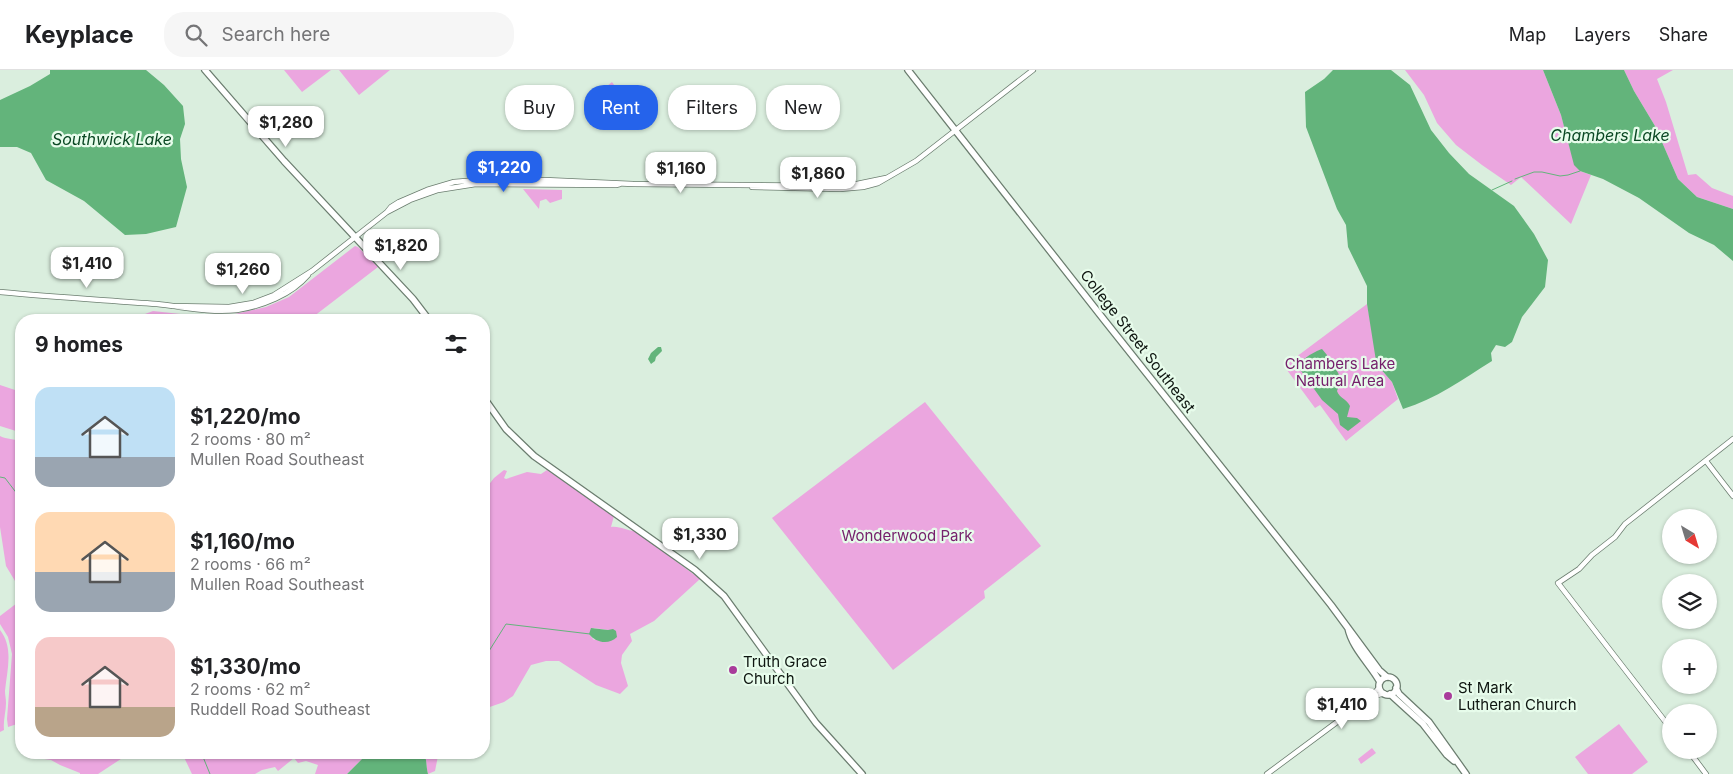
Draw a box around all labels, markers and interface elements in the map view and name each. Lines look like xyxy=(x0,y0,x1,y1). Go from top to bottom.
search box xyxy=(164,12,514,57)
text: Keyplace xyxy=(25,20,134,49)
icon: search xyxy=(182,21,210,49)
text: Search here xyxy=(222,23,330,46)
text: Map xyxy=(1509,24,1546,45)
text: Layers xyxy=(1574,24,1631,45)
text: Share xyxy=(1659,24,1708,45)
chip: Buy xyxy=(505,85,574,130)
chip: Rent xyxy=(584,85,658,130)
chip: Filters xyxy=(668,85,756,130)
chip: New xyxy=(766,85,840,130)
pin: $1,280 xyxy=(245,106,327,148)
text: $1,280 xyxy=(259,112,313,132)
water label: Chambers Lake xyxy=(1550,125,1670,145)
water label: Southwick Lake xyxy=(52,129,172,149)
pin: $1,220 xyxy=(463,150,545,193)
pin: $1,160 xyxy=(640,152,722,194)
pin: $1,860 xyxy=(777,156,859,199)
text: $1,220 xyxy=(477,157,531,177)
text: $1,160 xyxy=(656,158,706,178)
text: $1,860 xyxy=(791,163,845,183)
pin: $1,820 xyxy=(360,228,442,271)
text: $1,820 xyxy=(374,235,428,255)
pin: $1,410 xyxy=(46,246,128,289)
pin: $1,260 xyxy=(202,252,284,295)
text: $1,410 xyxy=(62,253,112,273)
text: $1,260 xyxy=(216,259,270,279)
street label: College Street Southeast xyxy=(1076,266,1200,416)
icon: filters xyxy=(442,330,470,358)
text: 9 homes xyxy=(35,332,123,357)
park label: Chambers Lake Natural Area xyxy=(1285,354,1395,390)
text: $1,220/mo xyxy=(190,404,301,429)
icon: home xyxy=(75,407,135,467)
text: 2 rooms · 80 m² xyxy=(190,429,311,449)
text: Mullen Road Southeast xyxy=(190,449,364,469)
north arrow xyxy=(1662,509,1718,564)
map controls xyxy=(1662,509,1717,759)
pin: $1,330 xyxy=(659,518,741,560)
text: $1,330 xyxy=(673,524,727,544)
park label: Wonderwood Park xyxy=(841,526,973,545)
text: $1,160/mo xyxy=(190,529,295,554)
icon: home xyxy=(75,532,135,592)
text: 2 rooms · 66 m² xyxy=(190,554,311,574)
text: Mullen Road Southeast xyxy=(190,574,364,594)
button: layers xyxy=(1662,574,1717,629)
button: + xyxy=(1662,639,1717,694)
place label: Truth Grace Church xyxy=(743,652,827,688)
text: $1,330/mo xyxy=(190,654,301,679)
icon: home xyxy=(75,657,135,717)
marker: Truth Grace Church xyxy=(727,664,739,676)
place label: St Mark Lutheran Church xyxy=(1458,678,1577,714)
text: 2 rooms · 62 m² xyxy=(190,679,311,699)
pin: $1,410 xyxy=(1301,688,1383,730)
marker: St Mark Lutheran Church xyxy=(1442,690,1454,702)
text: $1,410 xyxy=(1317,694,1367,714)
text: Ruddell Road Southeast xyxy=(190,699,370,719)
button: − xyxy=(1662,704,1717,759)

